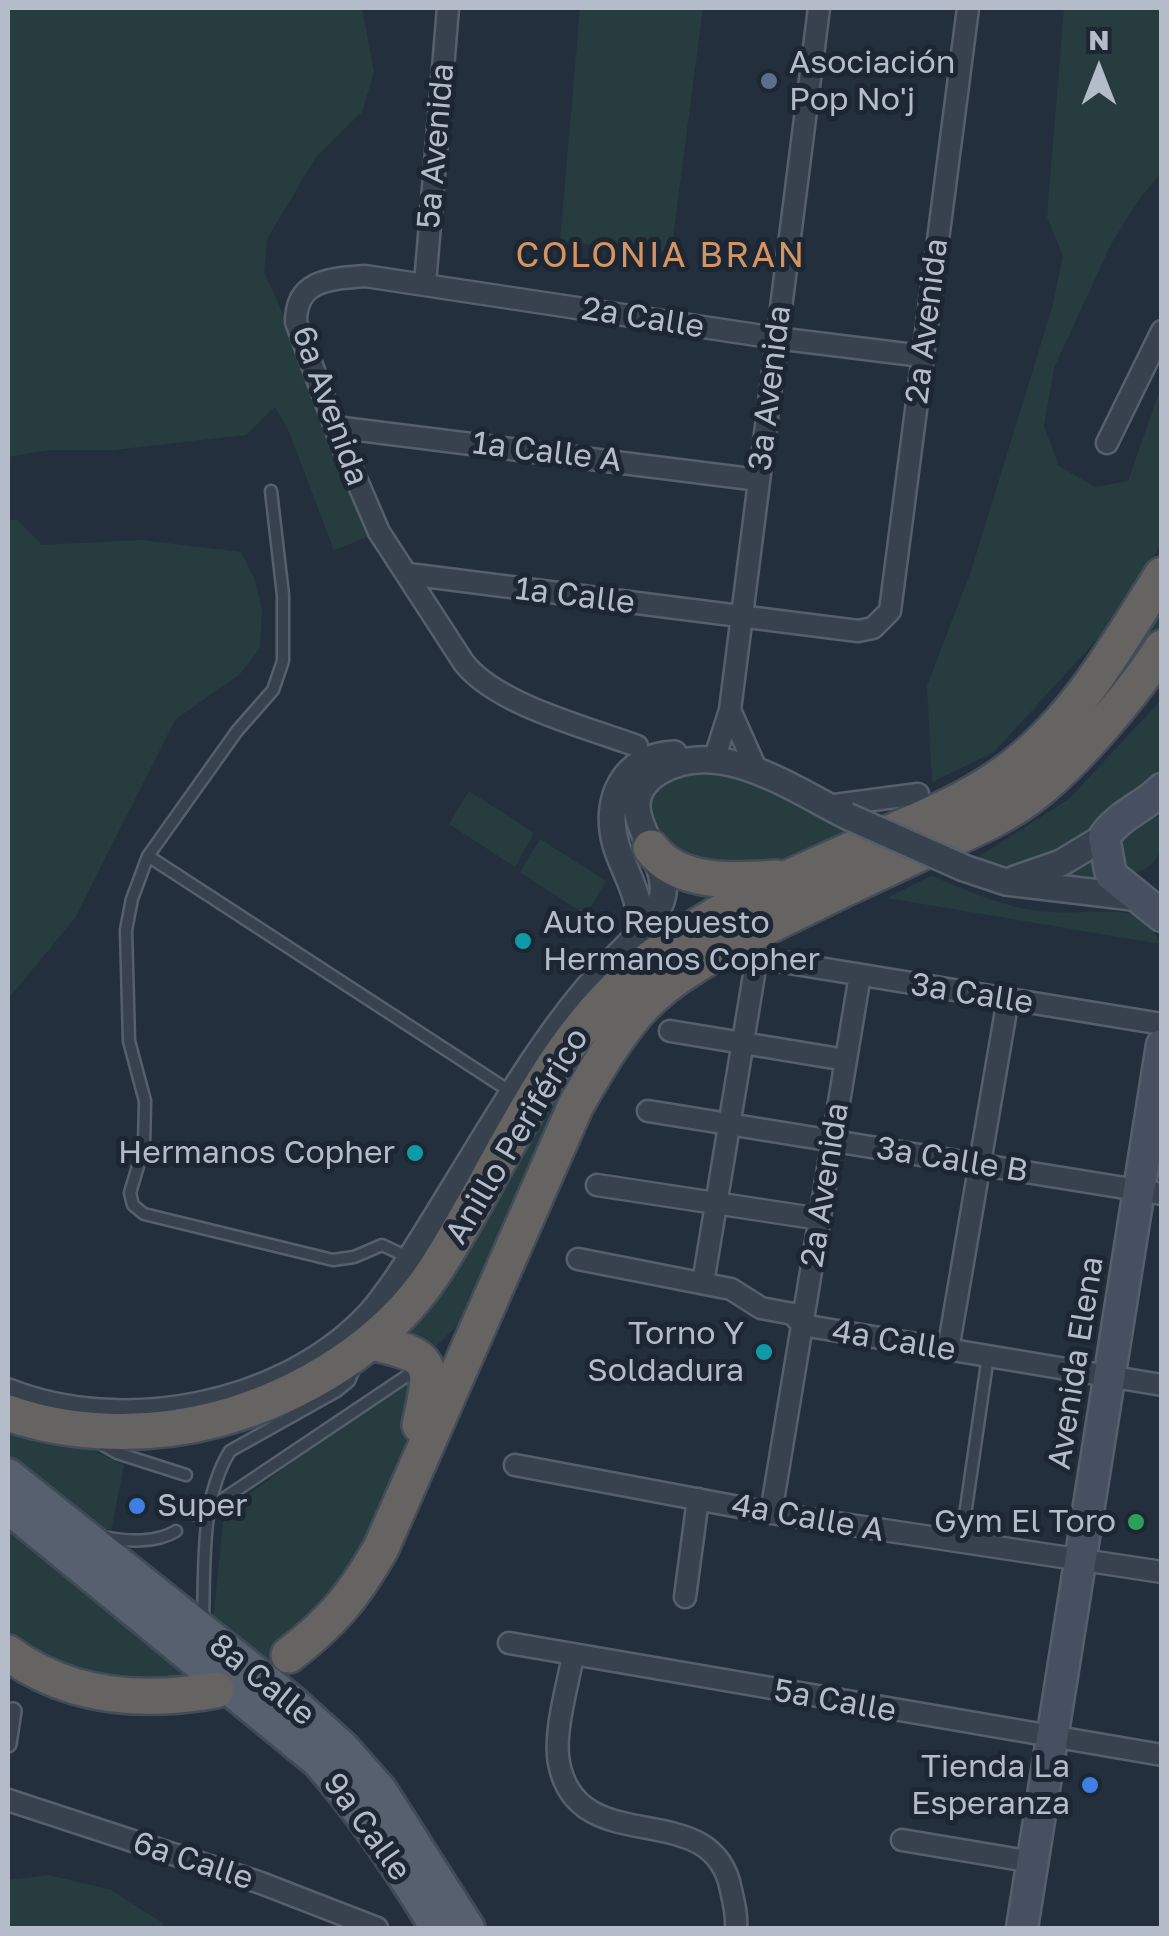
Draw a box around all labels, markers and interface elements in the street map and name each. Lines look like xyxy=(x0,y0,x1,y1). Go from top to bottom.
north arrow xyxy=(1049,20,1149,120)
text: N xyxy=(1088,23,1110,56)
place label: Asociación Pop No'j xyxy=(789,44,955,119)
street label: 5a Avenida xyxy=(410,62,462,230)
marker: Asociación Pop No'j xyxy=(758,70,780,92)
district label: COLONIA BRAN xyxy=(515,235,807,277)
street label: 2a Avenida xyxy=(898,236,956,406)
street label: 2a Calle xyxy=(579,289,707,347)
street label: 3a Avenida xyxy=(741,303,799,473)
street label: 6a Avenida xyxy=(283,321,377,491)
street label: 1a Calle A xyxy=(470,424,624,480)
street label: 1a Calle xyxy=(513,570,637,622)
place label: Auto Repuesto Hermanos Copher xyxy=(543,904,820,979)
marker: Auto Repuesto Hermanos Copher xyxy=(512,930,534,952)
street label: 3a Calle xyxy=(908,965,1036,1023)
street label: Anillo Periférico xyxy=(437,1021,597,1251)
street label: 2a Avenida xyxy=(793,1100,857,1270)
street label: 3a Calle B xyxy=(874,1129,1030,1191)
place label: Hermanos Copher xyxy=(118,1134,395,1172)
marker: Hermanos Copher xyxy=(404,1142,426,1164)
street label: Avenida Elena xyxy=(1040,1254,1112,1472)
street label: 4a Calle xyxy=(830,1312,958,1370)
place label: Torno Y Soldadura xyxy=(587,1315,744,1390)
marker: Torno Y Soldadura xyxy=(753,1341,775,1363)
street label: 4a Calle A xyxy=(729,1486,887,1550)
place label: Super xyxy=(157,1487,248,1525)
marker: Super xyxy=(126,1495,148,1517)
place label: Gym El Toro xyxy=(934,1503,1116,1541)
marker: Gym El Toro xyxy=(1125,1511,1147,1533)
street label: 8a Calle xyxy=(202,1626,322,1734)
street label: 5a Calle xyxy=(771,1671,899,1731)
place label: Tienda La Esperanza xyxy=(911,1748,1070,1823)
street label: 9a Calle xyxy=(315,1766,419,1888)
marker: Tienda La Esperanza xyxy=(1079,1774,1101,1796)
street label: 6a Calle xyxy=(128,1824,258,1898)

